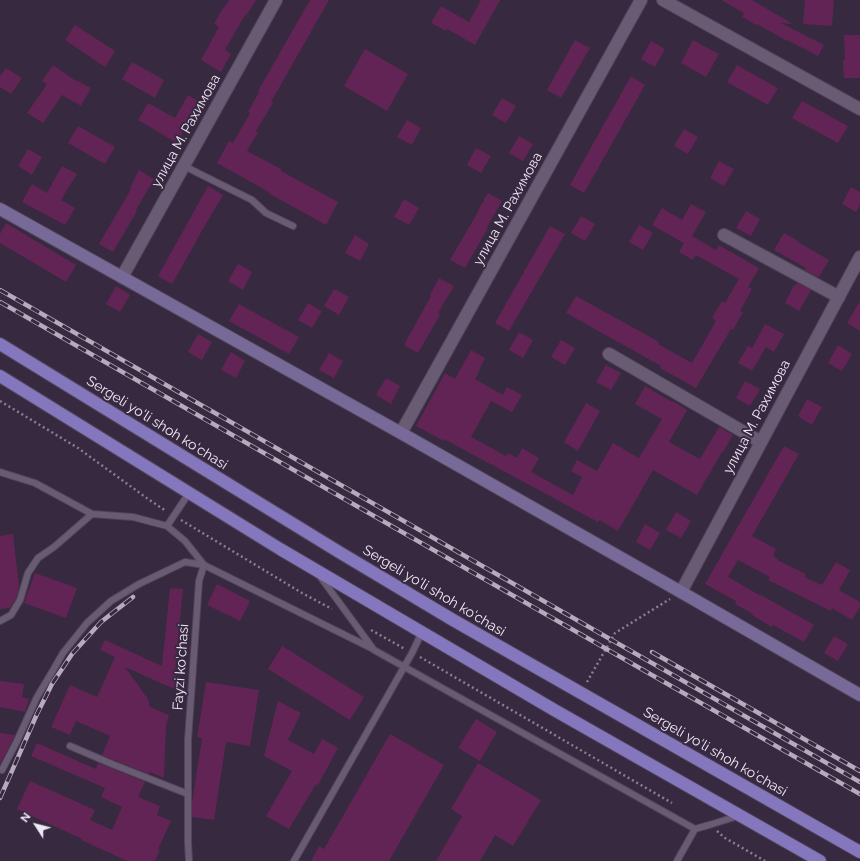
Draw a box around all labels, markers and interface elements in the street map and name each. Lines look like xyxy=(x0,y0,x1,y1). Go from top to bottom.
street label: улица М. Рахимова xyxy=(148,72,224,190)
street label: улица М. Рахимова xyxy=(470,150,546,268)
street label: улица М. Рахимова xyxy=(720,357,794,477)
street label: Sergeli yo‘li shoh ko‘chasi xyxy=(83,373,231,473)
street label: Sergeli yo‘li shoh ko‘chasi xyxy=(360,542,508,640)
street label: Fayzi ko'chasi xyxy=(170,623,192,711)
street label: Sergeli yo‘li shoh ko‘chasi xyxy=(640,704,790,800)
north arrow xyxy=(16,805,56,845)
text: N xyxy=(18,810,34,825)

